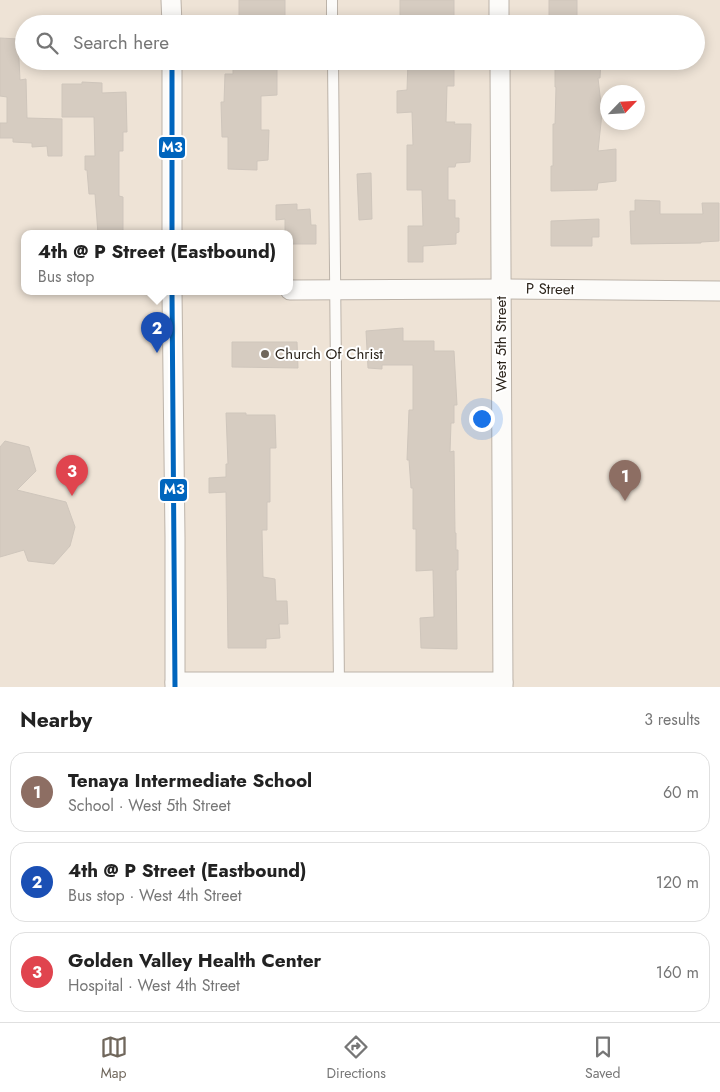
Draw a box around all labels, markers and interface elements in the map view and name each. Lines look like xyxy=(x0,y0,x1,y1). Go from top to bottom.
search box xyxy=(15,15,705,70)
icon: search xyxy=(33,29,61,57)
text: Search here xyxy=(73,29,169,56)
north arrow xyxy=(600,85,645,130)
line badge: M3 xyxy=(158,136,186,159)
text: M3 xyxy=(161,137,183,157)
popup xyxy=(21,230,293,295)
text: 4th @ P Street (Eastbound) xyxy=(38,238,276,265)
text: Bus stop xyxy=(38,265,94,288)
street label: P Street xyxy=(526,278,575,300)
street label: West 5th Street xyxy=(490,296,512,392)
pin: 2 xyxy=(141,312,173,353)
place label: Church Of Christ xyxy=(275,343,383,365)
marker: Church Of Christ xyxy=(259,348,271,360)
your location xyxy=(469,406,495,432)
pin: 3 xyxy=(56,455,88,496)
pin: 1 xyxy=(609,460,641,501)
line badge: M3 xyxy=(159,478,188,502)
text: M3 xyxy=(163,479,185,499)
text: Nearby xyxy=(20,705,92,735)
text: 3 results xyxy=(644,708,700,731)
text: Tenaya Intermediate School xyxy=(68,767,312,794)
text: 1 xyxy=(33,781,41,804)
text: 60 m xyxy=(663,781,699,804)
text: School · West 5th Street xyxy=(68,794,231,817)
text: 4th @ P Street (Eastbound) xyxy=(68,857,307,884)
text: 2 xyxy=(32,871,42,894)
text: 120 m xyxy=(656,871,699,894)
text: Bus stop · West 4th Street xyxy=(68,884,242,907)
text: Golden Valley Health Center xyxy=(68,947,321,974)
text: 3 xyxy=(32,961,42,984)
text: 160 m xyxy=(656,961,699,984)
text: Hospital · West 4th Street xyxy=(68,974,240,997)
tab: Map xyxy=(100,1033,128,1083)
tab: Directions xyxy=(327,1033,386,1083)
tab: Saved xyxy=(585,1033,620,1083)

